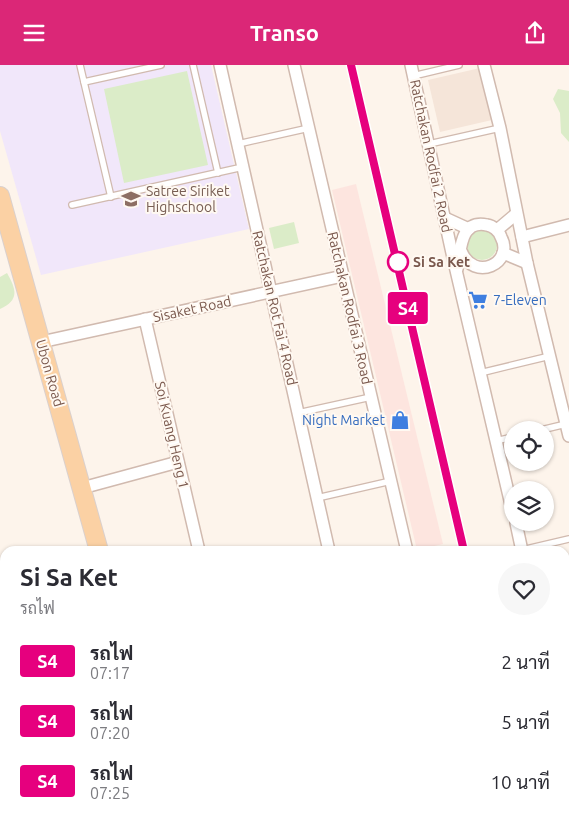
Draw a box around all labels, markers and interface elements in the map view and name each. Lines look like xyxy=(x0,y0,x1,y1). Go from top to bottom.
icon: menu xyxy=(20,19,48,47)
icon: share xyxy=(521,19,549,47)
text: Transo xyxy=(250,20,319,45)
street label: Ratchakan Rodfai 2 Road xyxy=(407,78,455,234)
place label: Satree Siriket Highschool xyxy=(146,183,230,215)
school or university icon: Satree Siriket Highschool xyxy=(120,188,142,210)
street label: Ratchakan Rot Fai 4 Road xyxy=(249,229,301,387)
street label: Ratchakan Rodfai 3 Road xyxy=(325,230,375,386)
marker: Si Sa Ket xyxy=(387,251,409,273)
place label: Si Sa Ket xyxy=(413,254,470,270)
supermarket icon: 7-Eleven xyxy=(467,289,489,311)
line badge: S4 xyxy=(386,292,430,324)
place label: 7-Eleven xyxy=(493,292,547,308)
street label: Sisaket Road xyxy=(151,293,233,325)
text: S4 xyxy=(398,298,418,318)
street label: Ubon Road xyxy=(33,337,67,409)
street label: Soi Kuang Heng 1 xyxy=(152,380,192,490)
shop icon: Night Market xyxy=(389,409,411,431)
place label: Night Market xyxy=(302,412,385,428)
map controls xyxy=(504,421,554,531)
button: locate xyxy=(504,421,554,471)
button: layers xyxy=(504,481,554,531)
button: heart xyxy=(498,563,550,615)
text: Si Sa Ket xyxy=(20,564,118,591)
text: รถไฟ xyxy=(20,599,55,617)
text: รถไฟ xyxy=(90,642,133,664)
text: S4 xyxy=(37,651,58,671)
text: 2 นาที xyxy=(501,651,550,673)
text: 07:17 xyxy=(90,664,130,682)
text: รถไฟ xyxy=(90,702,133,724)
text: S4 xyxy=(37,711,58,731)
text: 5 นาที xyxy=(501,711,550,733)
text: 07:20 xyxy=(90,724,130,742)
text: รถไฟ xyxy=(90,762,133,784)
text: S4 xyxy=(37,771,58,791)
text: 10 นาที xyxy=(490,771,550,793)
text: 07:25 xyxy=(90,784,130,802)

